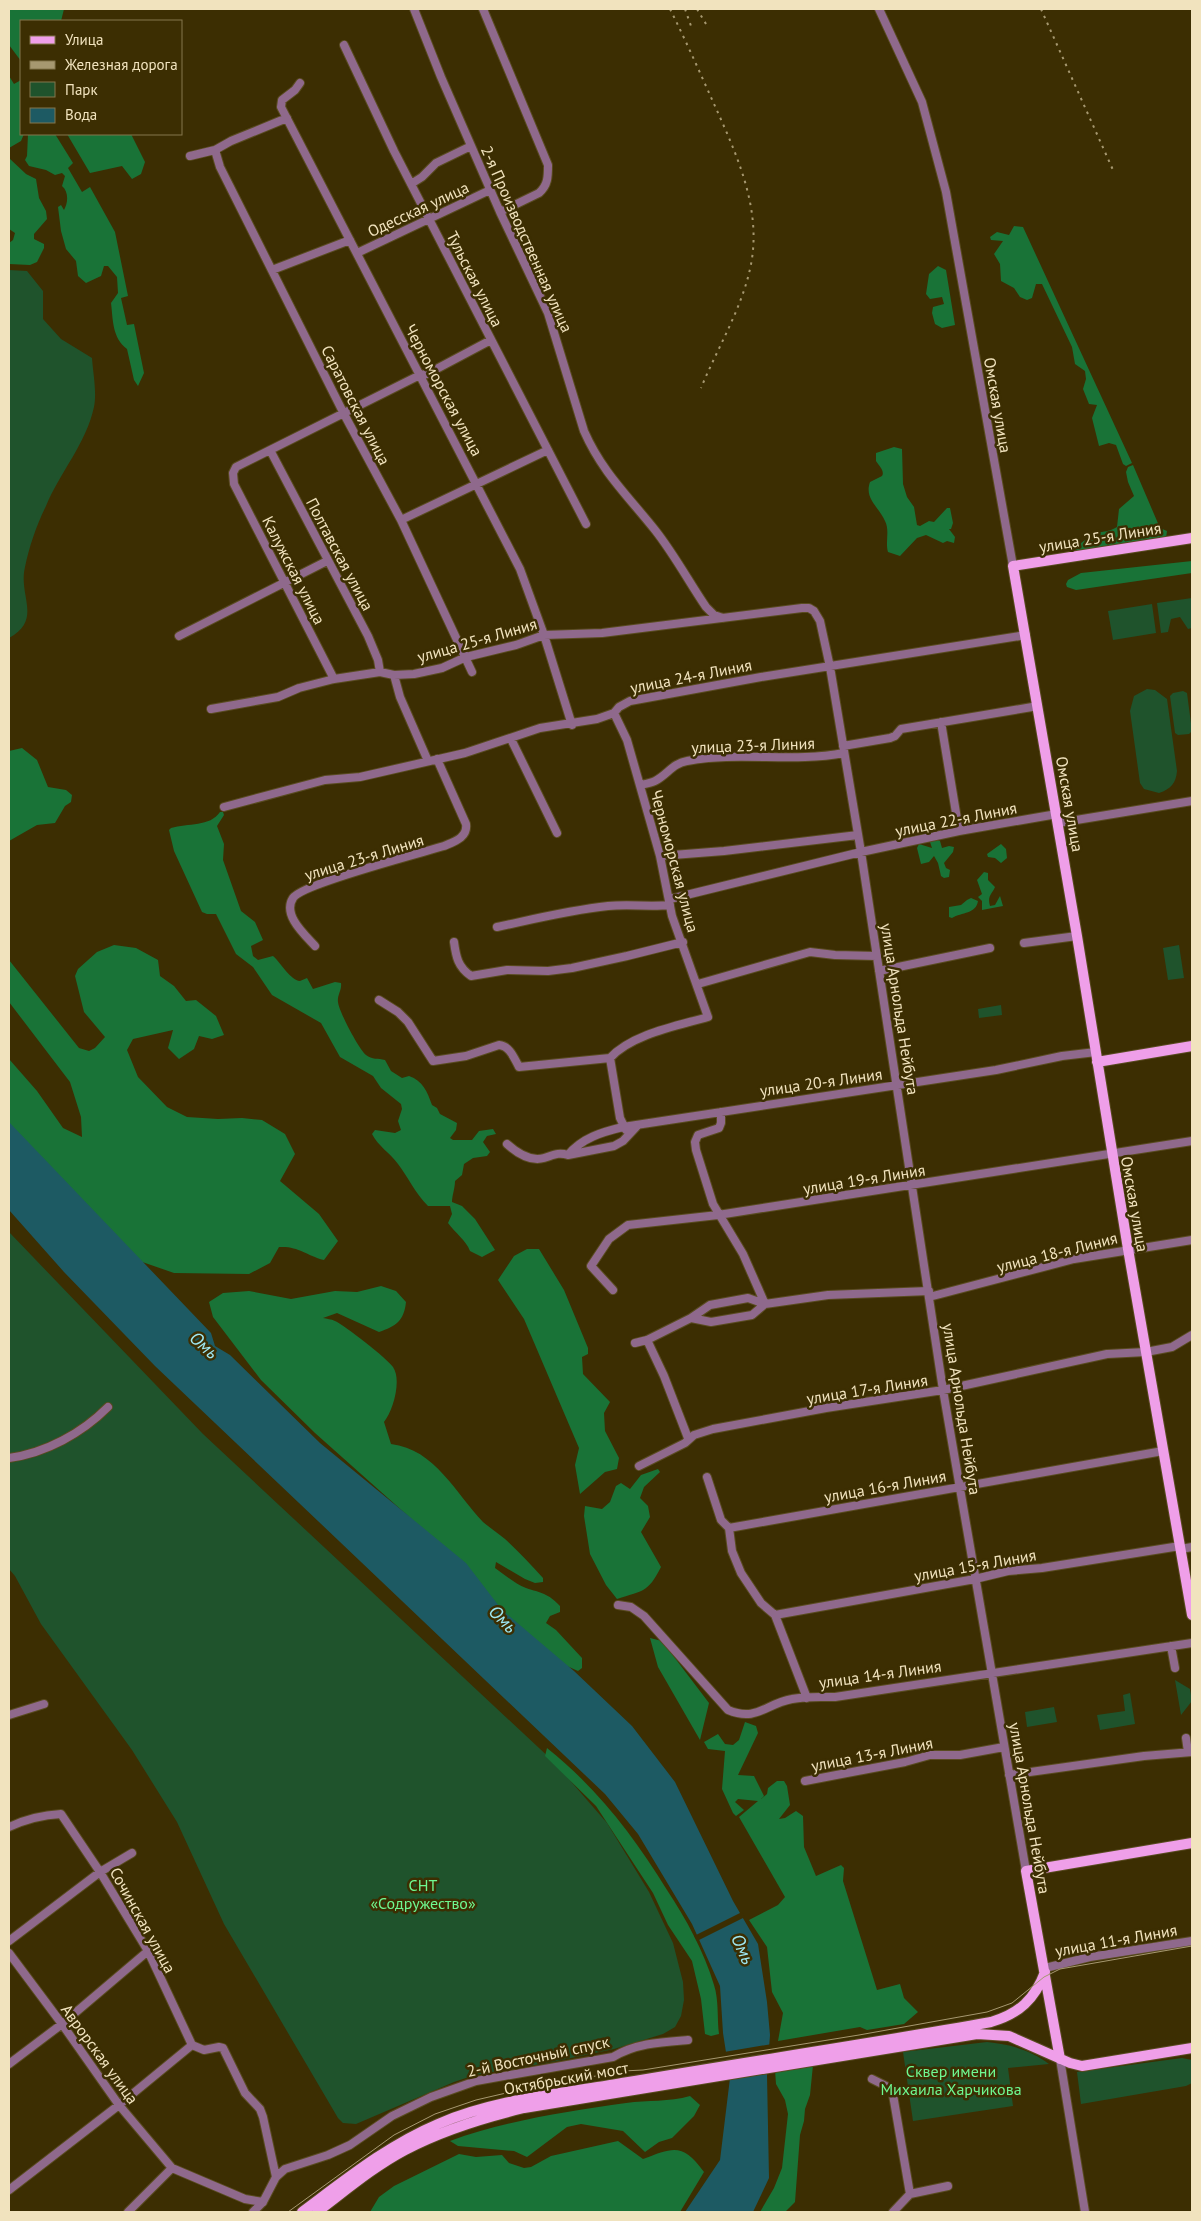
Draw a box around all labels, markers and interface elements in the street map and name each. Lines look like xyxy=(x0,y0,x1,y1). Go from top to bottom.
legend xyxy=(20,20,182,135)
text: Улица xyxy=(65,30,103,49)
text: Железная дорога xyxy=(64,55,178,74)
text: Парк xyxy=(65,80,98,99)
text: Вода xyxy=(65,105,97,124)
street label: 2-я Производственная улица xyxy=(477,143,577,335)
street label: Одесская улица xyxy=(364,177,472,241)
street label: Тульская улица xyxy=(442,228,508,330)
street label: Черноморская улица xyxy=(401,321,487,459)
street label: Саратовская улица xyxy=(317,342,395,468)
street label: Омская улица xyxy=(980,356,1016,454)
street label: Полтавская улица xyxy=(302,494,378,614)
street label: Калужская улица xyxy=(258,512,330,628)
street label: улица 25-я Линия xyxy=(1037,517,1163,557)
street label: улица 25-я Линия xyxy=(415,613,539,667)
street label: улица 24-я Линия xyxy=(628,654,754,698)
street label: улица 23-я Линия xyxy=(691,733,815,757)
street label: Омская улица xyxy=(1052,755,1088,853)
street label: Черноморская улица xyxy=(646,788,704,934)
street label: улица 22-я Линия xyxy=(893,797,1019,841)
street label: улица 23-я Линия xyxy=(302,829,426,885)
street label: улица Арнольда Нейбута xyxy=(877,922,923,1096)
street label: улица 20-я Линия xyxy=(758,1063,884,1101)
street label: Омская улица xyxy=(1117,1155,1153,1253)
street label: улица 19-я Линия xyxy=(801,1159,927,1199)
street label: улица 18-я Линия xyxy=(995,1227,1119,1277)
street label: улица Арнольда Нейбута xyxy=(939,1322,985,1496)
water label: Омь xyxy=(185,1326,223,1364)
street label: улица 17-я Линия xyxy=(805,1370,929,1408)
street label: улица 16-я Линия xyxy=(822,1465,948,1507)
street label: улица 15-я Линия xyxy=(912,1544,1038,1586)
water label: Омь xyxy=(484,1600,522,1638)
street label: улица 14-я Линия xyxy=(817,1655,943,1693)
street label: улица Арнольда Нейбута xyxy=(1005,1721,1055,1895)
street label: улица 13-я Линия xyxy=(809,1732,935,1776)
street label: Сочинская улица xyxy=(106,1864,180,1976)
park label: СНТ «Содружество» xyxy=(370,1875,476,1913)
street label: улица 11-я Линия xyxy=(1053,1919,1179,1961)
water label: Омь xyxy=(726,1930,760,1968)
street label: Аврорская улица xyxy=(57,2000,143,2108)
street label: 2-й Восточный спуск xyxy=(465,2031,611,2081)
street label: Октябрьский мост xyxy=(502,2057,630,2099)
park label: Сквер имени Михаила Харчикова xyxy=(880,2061,1022,2099)

